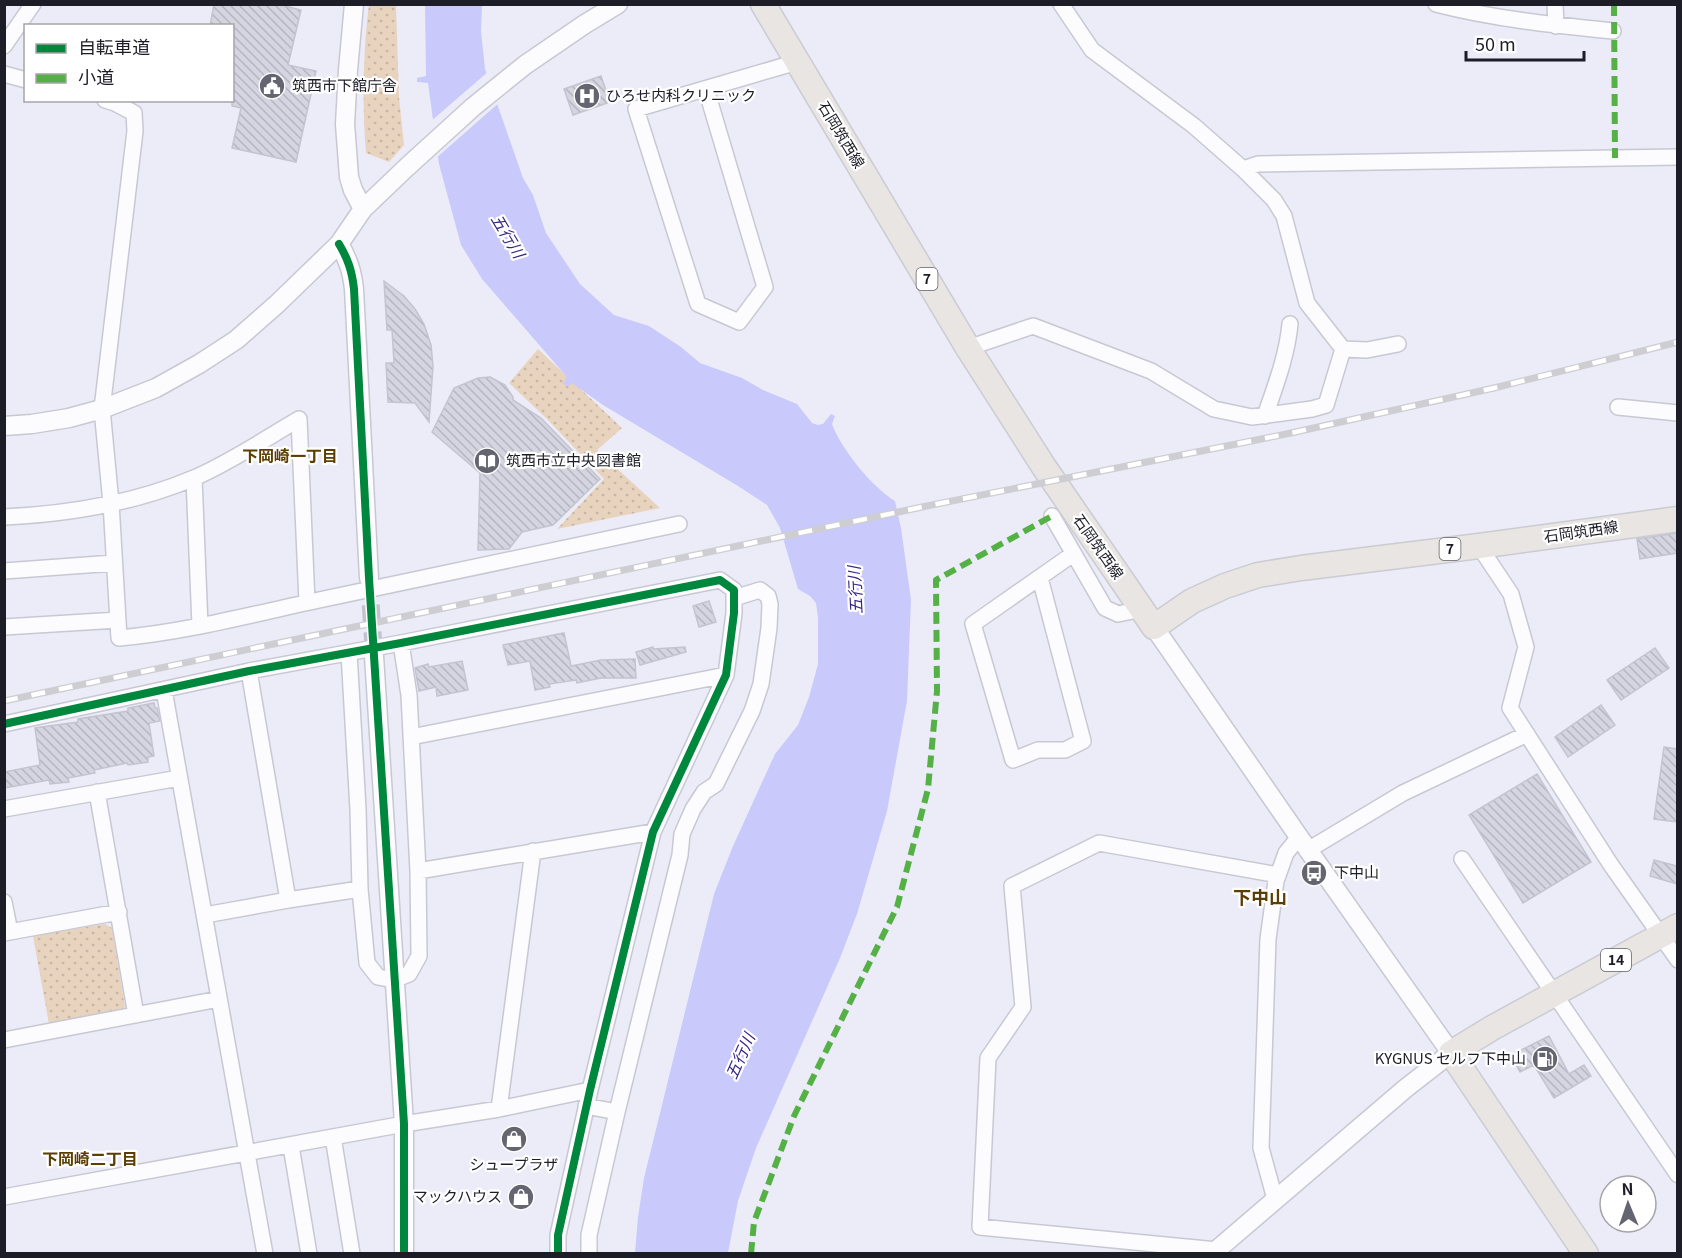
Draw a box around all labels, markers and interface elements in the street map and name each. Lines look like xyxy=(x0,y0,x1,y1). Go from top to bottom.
legend xyxy=(24,24,234,102)
scale bar xyxy=(1466,24,1584,62)
text: 50 m xyxy=(1475,30,1516,56)
text: 自転車道 xyxy=(78,33,150,59)
text: 小道 xyxy=(78,63,114,89)
public building icon: 筑西市下館庁舎 xyxy=(257,71,287,101)
place label: 筑西市下館庁舎 xyxy=(292,74,397,95)
hospital icon: ひろせ内科クリニック xyxy=(572,81,602,111)
place label: ひろせ内科クリニック xyxy=(606,84,756,105)
street label: 石岡筑西線 xyxy=(814,97,871,172)
water label: 五行川 xyxy=(486,209,533,264)
road number: 7 xyxy=(916,268,938,290)
district label: 下岡崎一丁目 xyxy=(242,443,338,467)
library icon: 筑西市立中央図書館 xyxy=(472,446,502,476)
place label: 筑西市立中央図書館 xyxy=(506,449,641,470)
street label: 石岡筑西線 xyxy=(1069,509,1129,583)
street label: 石岡筑西線 xyxy=(1542,515,1619,546)
road number: 7 xyxy=(1440,538,1460,560)
water label: 五行川 xyxy=(841,563,867,615)
bus stop icon: 下中山 xyxy=(1299,858,1329,888)
place label: 下中山 xyxy=(1334,861,1379,882)
district label: 下中山 xyxy=(1233,883,1287,909)
road number: 14 xyxy=(1601,949,1631,971)
water label: 五行川 xyxy=(718,1027,761,1082)
fuel station icon: KYGNUS セルフ下中山 xyxy=(1530,1044,1560,1074)
place label: KYGNUS セルフ下中山 xyxy=(1375,1047,1526,1068)
shop icon: シュープラザ xyxy=(499,1124,529,1154)
district label: 下岡崎二丁目 xyxy=(42,1146,138,1170)
place label: シュープラザ xyxy=(469,1153,559,1174)
north arrow xyxy=(1598,1174,1658,1234)
text: N xyxy=(1621,1176,1634,1200)
shop icon: マックハウス xyxy=(506,1182,536,1212)
place label: マックハウス xyxy=(413,1185,502,1206)

